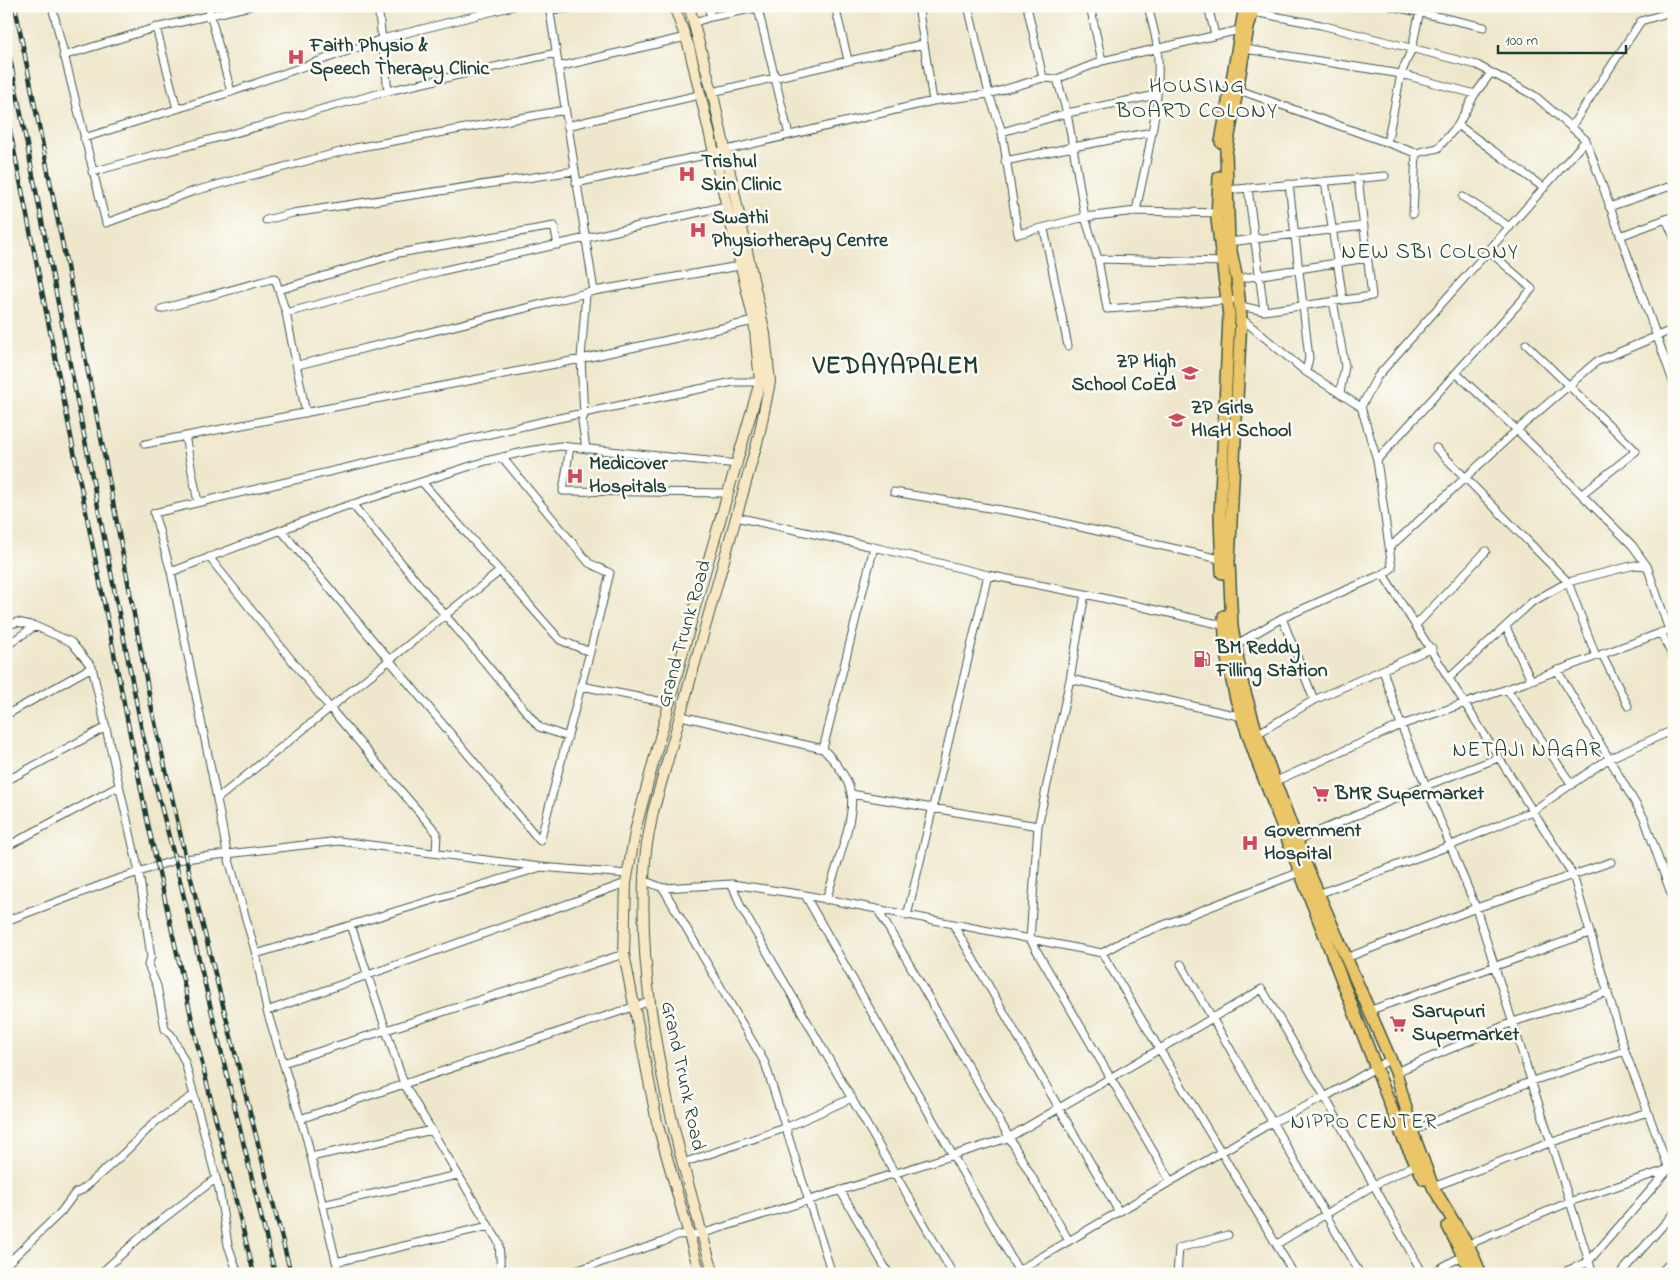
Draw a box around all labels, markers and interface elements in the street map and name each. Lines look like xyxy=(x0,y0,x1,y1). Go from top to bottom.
scale bar xyxy=(1498,22,1625,54)
text: 100 m xyxy=(1505,30,1538,52)
place label: Faith Physio & Speech Therapy Clinic xyxy=(309,32,490,85)
hospital icon: Faith Physio & Speech Therapy Clinic xyxy=(286,47,306,67)
district label: HOUSING BOARD COLONY xyxy=(1115,71,1278,128)
place label: Trishul Skin Clinic xyxy=(701,148,782,200)
hospital icon: Trishul Skin Clinic xyxy=(677,164,697,184)
place label: Swathi Physiotherapy Centre xyxy=(712,204,889,257)
hospital icon: Swathi Physiotherapy Centre xyxy=(688,220,708,240)
district label: NEW SBI COLONY xyxy=(1341,237,1519,269)
place label: ZP High School CoEd xyxy=(1071,348,1177,400)
district label: VEDAYAPALEM xyxy=(812,349,979,385)
school or university icon: ZP High School CoEd xyxy=(1180,363,1200,383)
place label: ZP Girls HIGH School xyxy=(1191,394,1291,446)
school or university icon: ZP Girls HIGH School xyxy=(1167,410,1187,430)
place label: Medicover Hospitals xyxy=(589,450,668,502)
hospital icon: Medicover Hospitals xyxy=(565,466,585,486)
street label: Grand Trunk Road xyxy=(650,557,720,711)
place label: BM Reddy Filling Station xyxy=(1215,634,1328,687)
fuel station icon: BM Reddy Filling Station xyxy=(1192,649,1212,669)
district label: NETAJI NAGAR xyxy=(1452,736,1602,766)
place label: BMR Supermarket xyxy=(1334,780,1484,809)
supermarket icon: BMR Supermarket xyxy=(1311,784,1331,804)
place label: Government Hospital xyxy=(1264,817,1362,869)
hospital icon: Government Hospital xyxy=(1240,833,1260,853)
place label: Sarupuri Supermarket xyxy=(1412,998,1519,1050)
street label: Grand Trunk Road xyxy=(652,999,712,1153)
supermarket icon: Sarupuri Supermarket xyxy=(1388,1014,1408,1034)
district label: NIPPO CENTER xyxy=(1291,1108,1437,1138)

